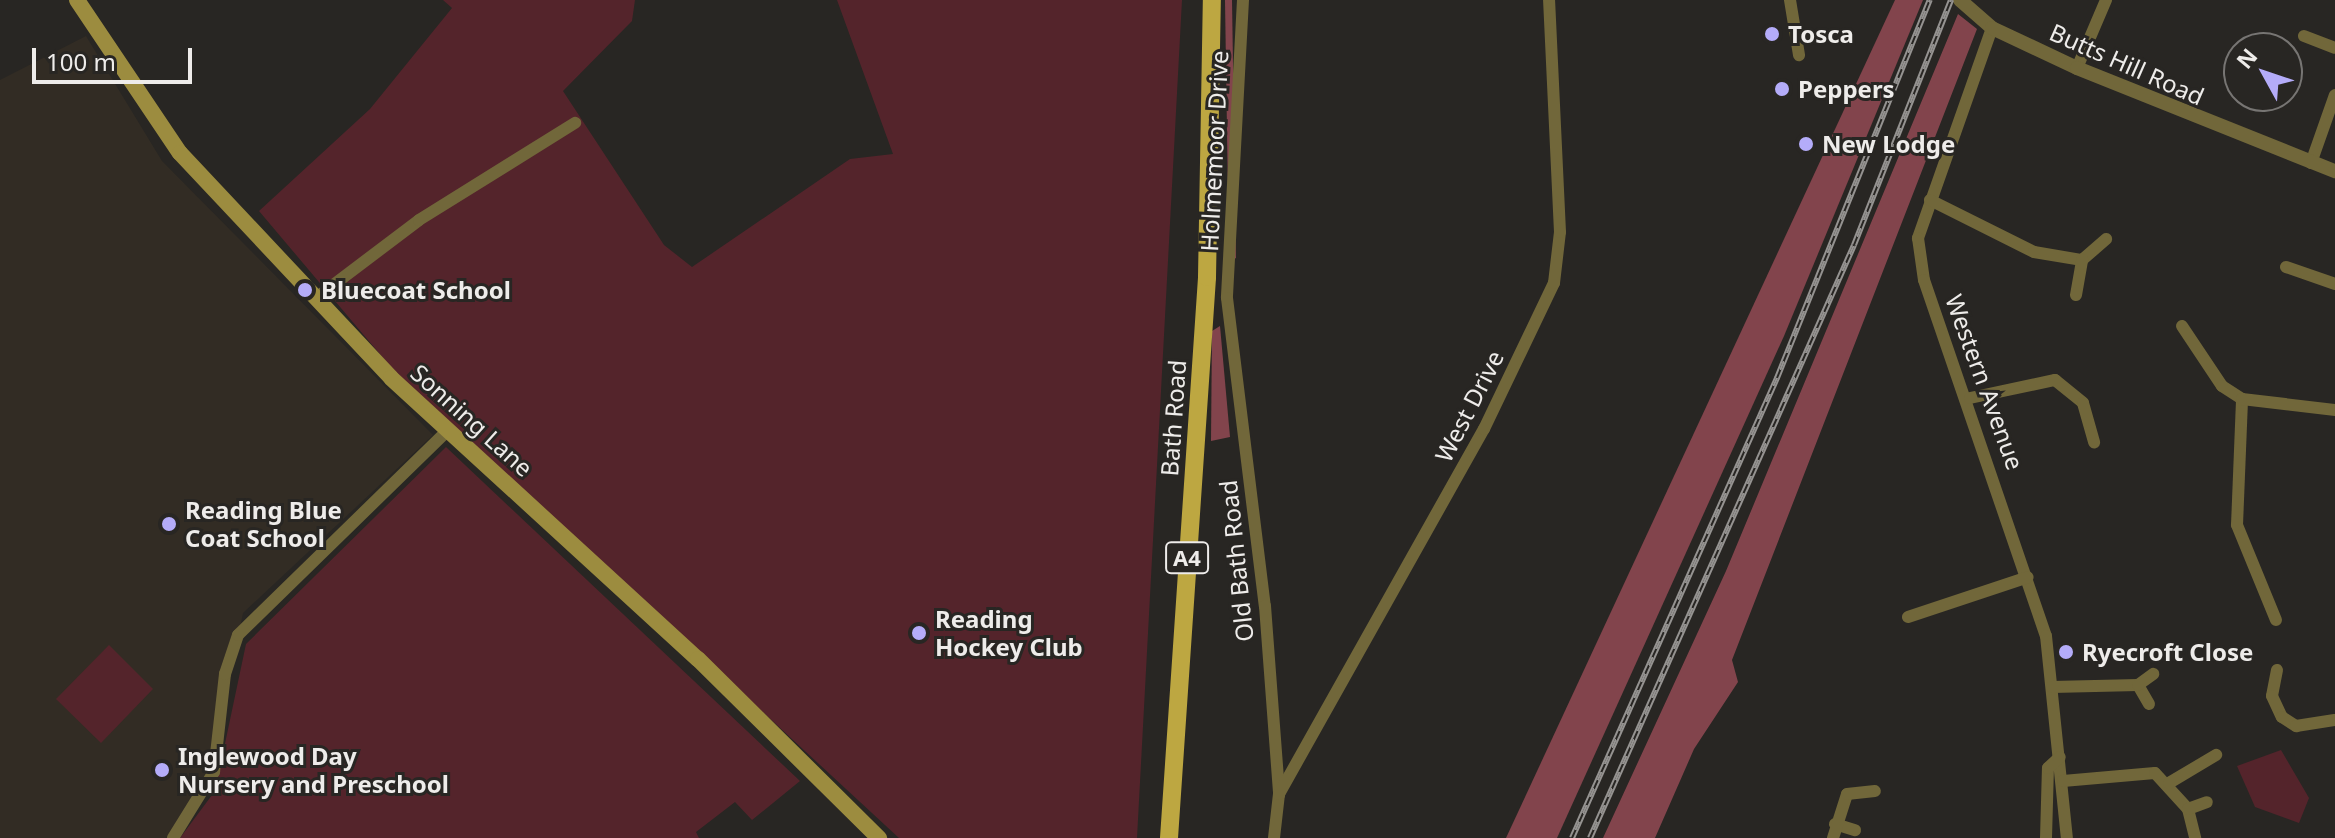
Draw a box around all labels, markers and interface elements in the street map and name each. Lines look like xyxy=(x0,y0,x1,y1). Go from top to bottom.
street label: Butts Hill Road xyxy=(2045,17,2209,111)
place label: Tosca xyxy=(1788,20,1854,48)
marker: Tosca xyxy=(1763,25,1781,43)
scale bar xyxy=(36,32,196,82)
north arrow xyxy=(2223,32,2303,112)
text: N xyxy=(2229,41,2263,74)
text: 100 m xyxy=(46,45,116,78)
street label: Holmemoor Drive xyxy=(1194,50,1234,252)
place label: Peppers xyxy=(1798,75,1895,103)
marker: Peppers xyxy=(1773,80,1791,98)
place label: New Lodge xyxy=(1822,130,1955,158)
marker: New Lodge xyxy=(1797,135,1815,153)
place label: Bluecoat School xyxy=(321,276,511,304)
marker: Bluecoat School xyxy=(296,281,314,299)
street label: Western Avenue xyxy=(1940,290,2030,474)
street label: West Drive xyxy=(1429,345,1509,467)
street label: Sonning Lane xyxy=(405,358,539,482)
street label: Bath Road xyxy=(1155,359,1191,477)
street label: Old Bath Road xyxy=(1213,479,1259,643)
place label: Reading Blue Coat School xyxy=(185,496,342,552)
marker: Reading Blue Coat School xyxy=(160,515,178,533)
road number: A4 xyxy=(1165,540,1209,576)
place label: Reading Hockey Club xyxy=(935,605,1083,661)
marker: Reading Hockey Club xyxy=(910,624,928,642)
place label: Ryecroft Close xyxy=(2082,638,2253,666)
marker: Ryecroft Close xyxy=(2057,643,2075,661)
place label: Inglewood Day Nursery and Preschool xyxy=(178,742,449,798)
marker: Inglewood Day Nursery and Preschool xyxy=(153,761,171,779)

